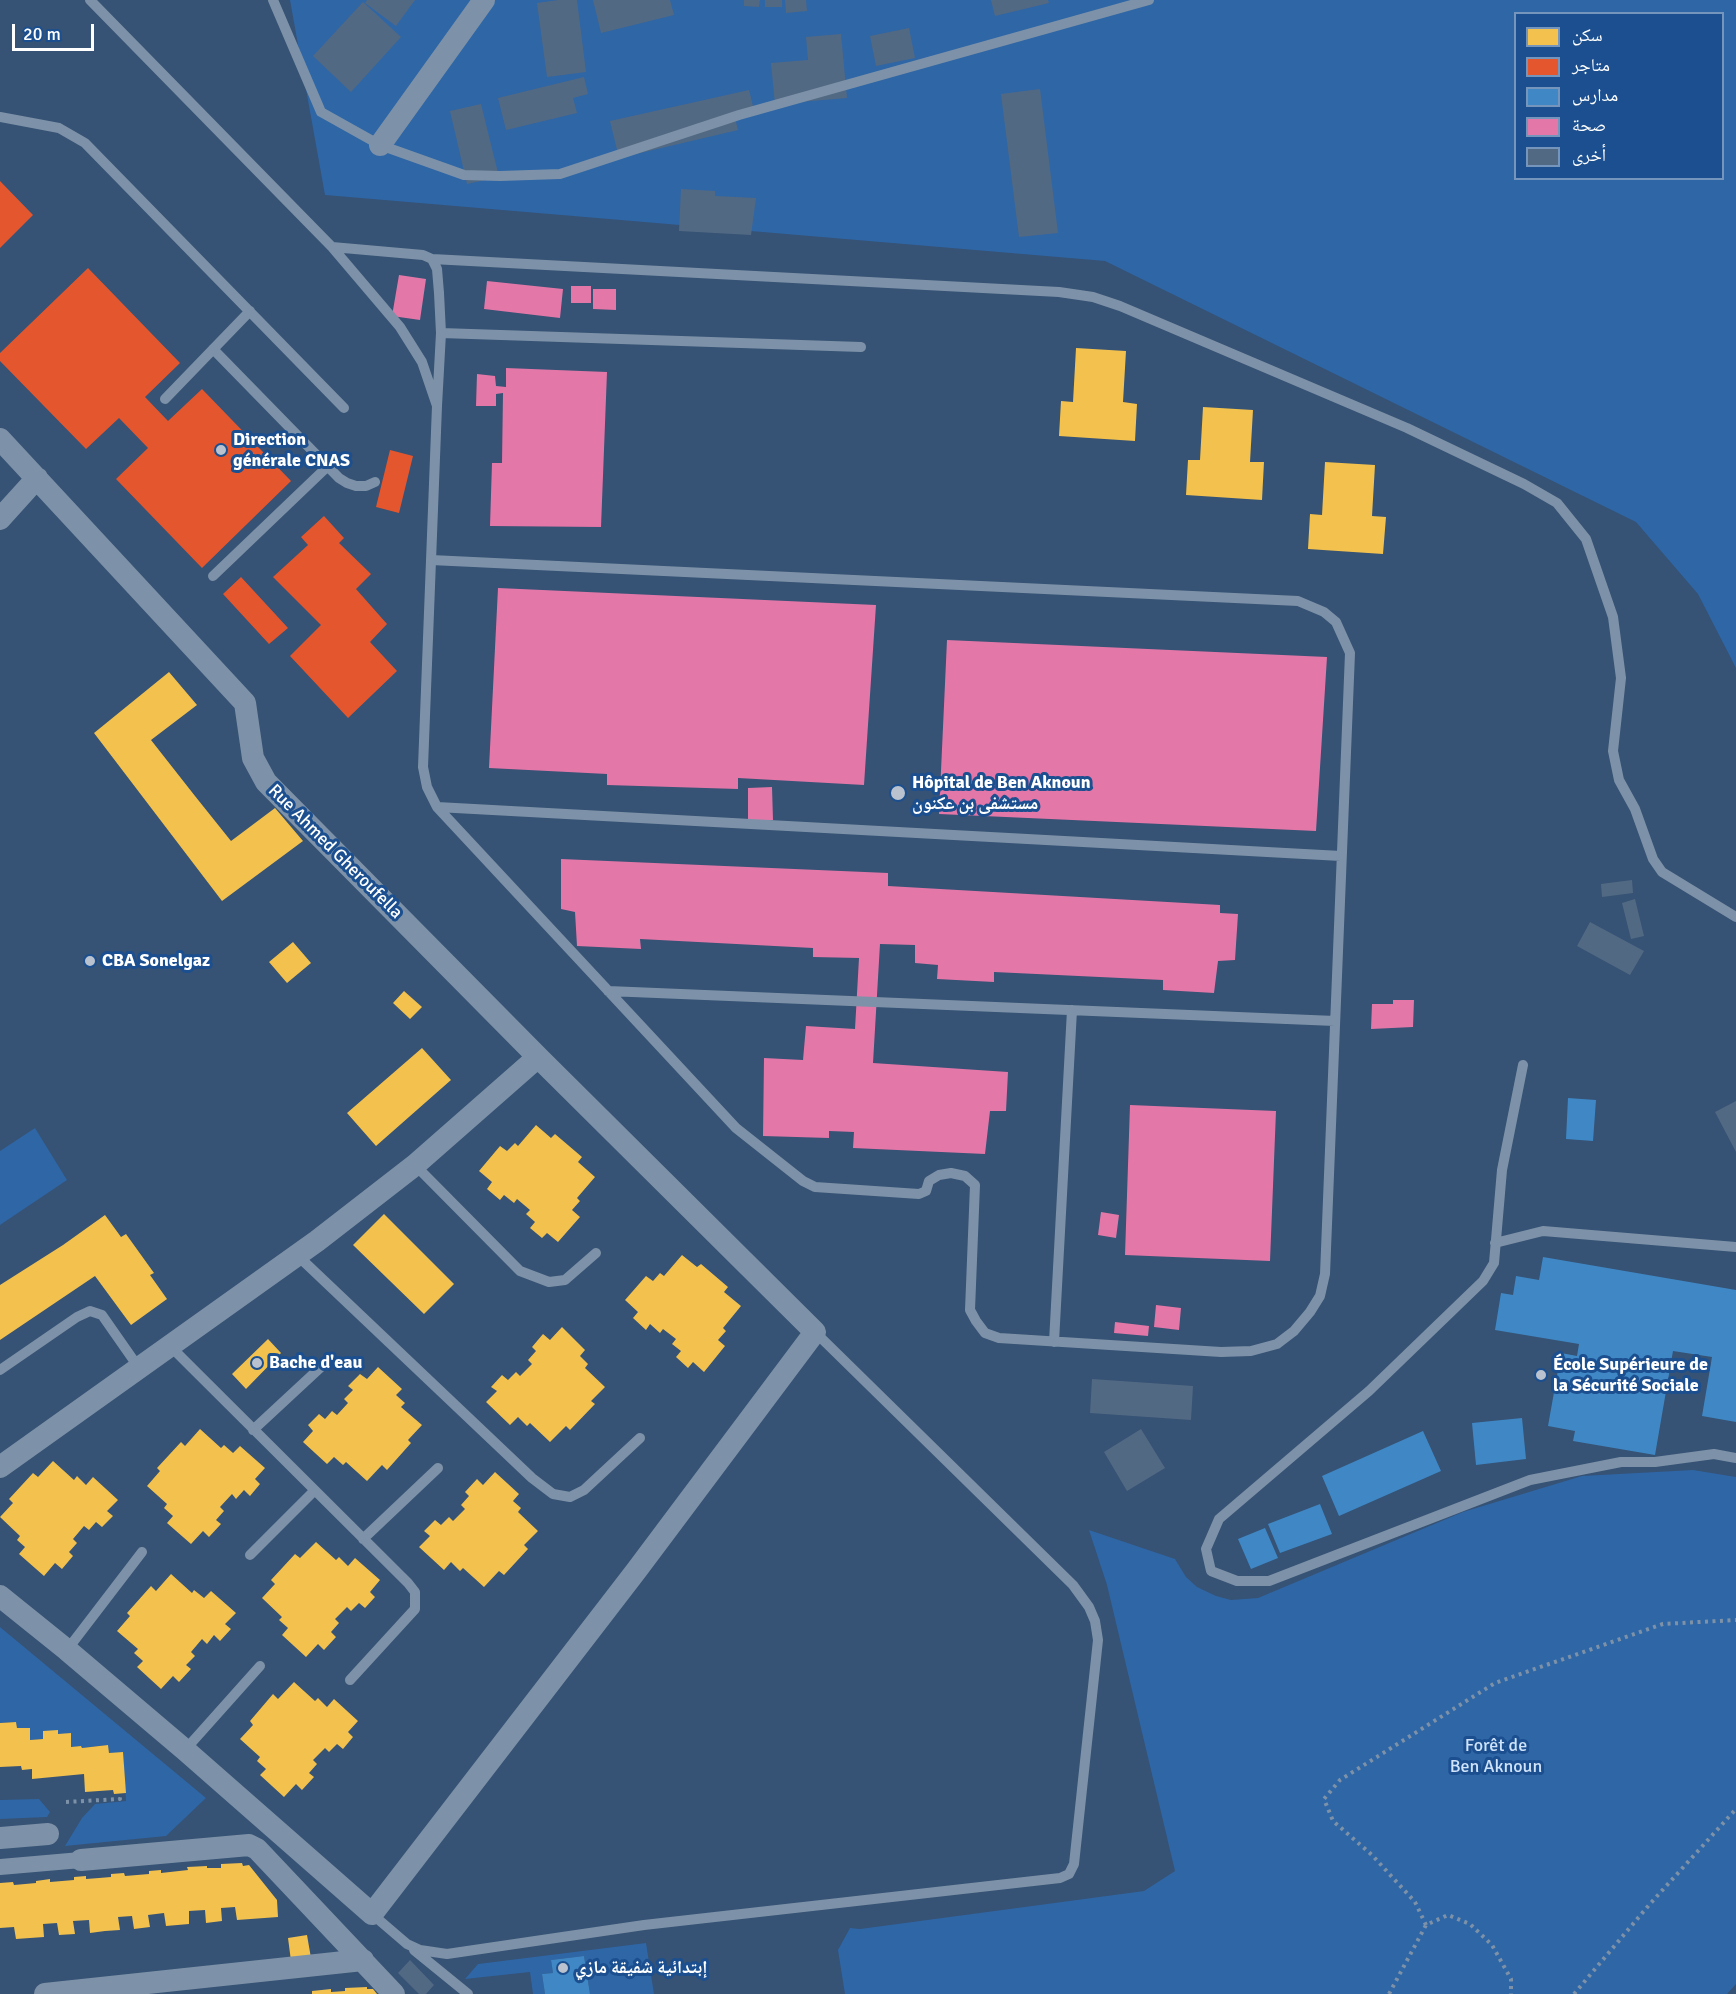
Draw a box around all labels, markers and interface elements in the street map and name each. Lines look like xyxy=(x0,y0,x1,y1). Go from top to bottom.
scale bar xyxy=(15,12,98,50)
legend xyxy=(1514,12,1724,180)
text: 20 m xyxy=(23,23,61,45)
text: سكن xyxy=(1572,24,1603,46)
text: متاجر xyxy=(1572,54,1610,76)
text: مدارس xyxy=(1572,84,1618,106)
text: صحة xyxy=(1572,114,1606,136)
text: أخرى xyxy=(1572,144,1606,166)
place label: Direction générale CNAS xyxy=(233,429,350,472)
marker: Direction générale CNAS xyxy=(214,443,228,457)
place label: Hôpital de Ben Aknoun مستشفى بن عكنون xyxy=(912,772,1091,814)
street label: Rue Ahmed Gheroufella xyxy=(263,780,407,924)
marker: Hôpital de Ben Aknoun مستشفى بن عكنون xyxy=(889,784,907,802)
place label: CBA Sonelgaz xyxy=(102,950,210,972)
marker: CBA Sonelgaz xyxy=(83,954,97,968)
place label: Bache d'eau xyxy=(269,1352,362,1374)
place label: École Supérieure de la Sécurité Sociale xyxy=(1553,1354,1708,1396)
marker: Bache d'eau xyxy=(250,1356,264,1370)
marker: École Supérieure de la Sécurité Sociale xyxy=(1534,1368,1548,1382)
park label: Forêt de Ben Aknoun xyxy=(1450,1735,1542,1778)
place label: إبتدائية شفيقة مازي xyxy=(575,1957,707,1979)
marker: إبتدائية شفيقة مازي xyxy=(556,1961,570,1975)

